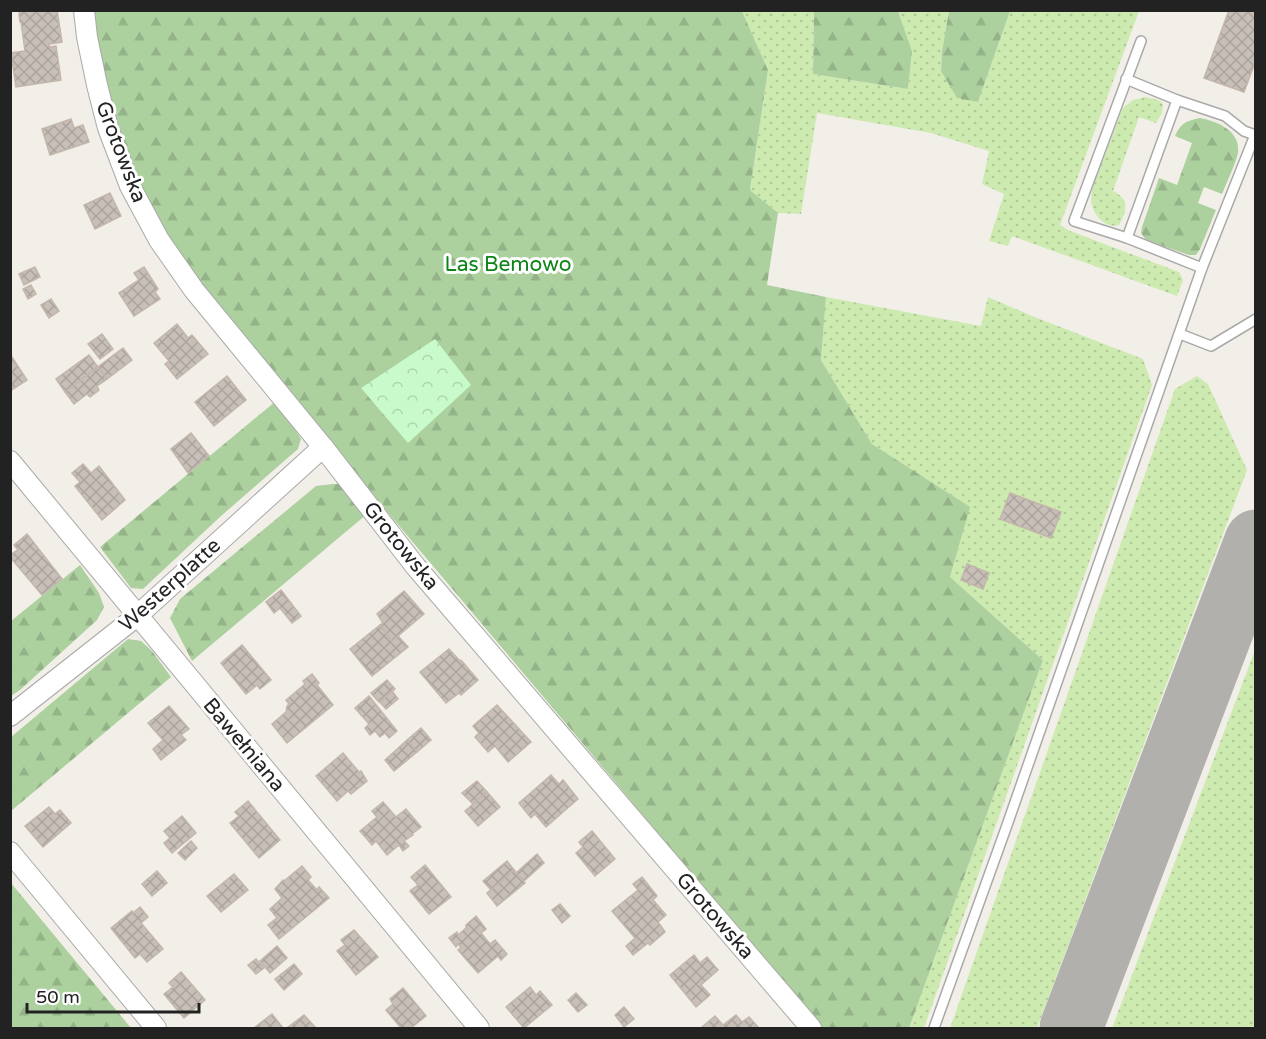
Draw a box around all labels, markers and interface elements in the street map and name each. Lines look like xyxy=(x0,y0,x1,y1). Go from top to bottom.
street label: Grotowska xyxy=(90,98,152,206)
park label: Las Bemowo xyxy=(445,252,571,277)
street label: Grotowska xyxy=(358,497,444,595)
street label: Westerplatte xyxy=(114,533,226,637)
street label: Bawełniana xyxy=(198,693,290,797)
street label: Grotowska xyxy=(671,868,759,964)
scale bar xyxy=(27,976,200,1014)
text: 50 m xyxy=(36,986,80,1008)

